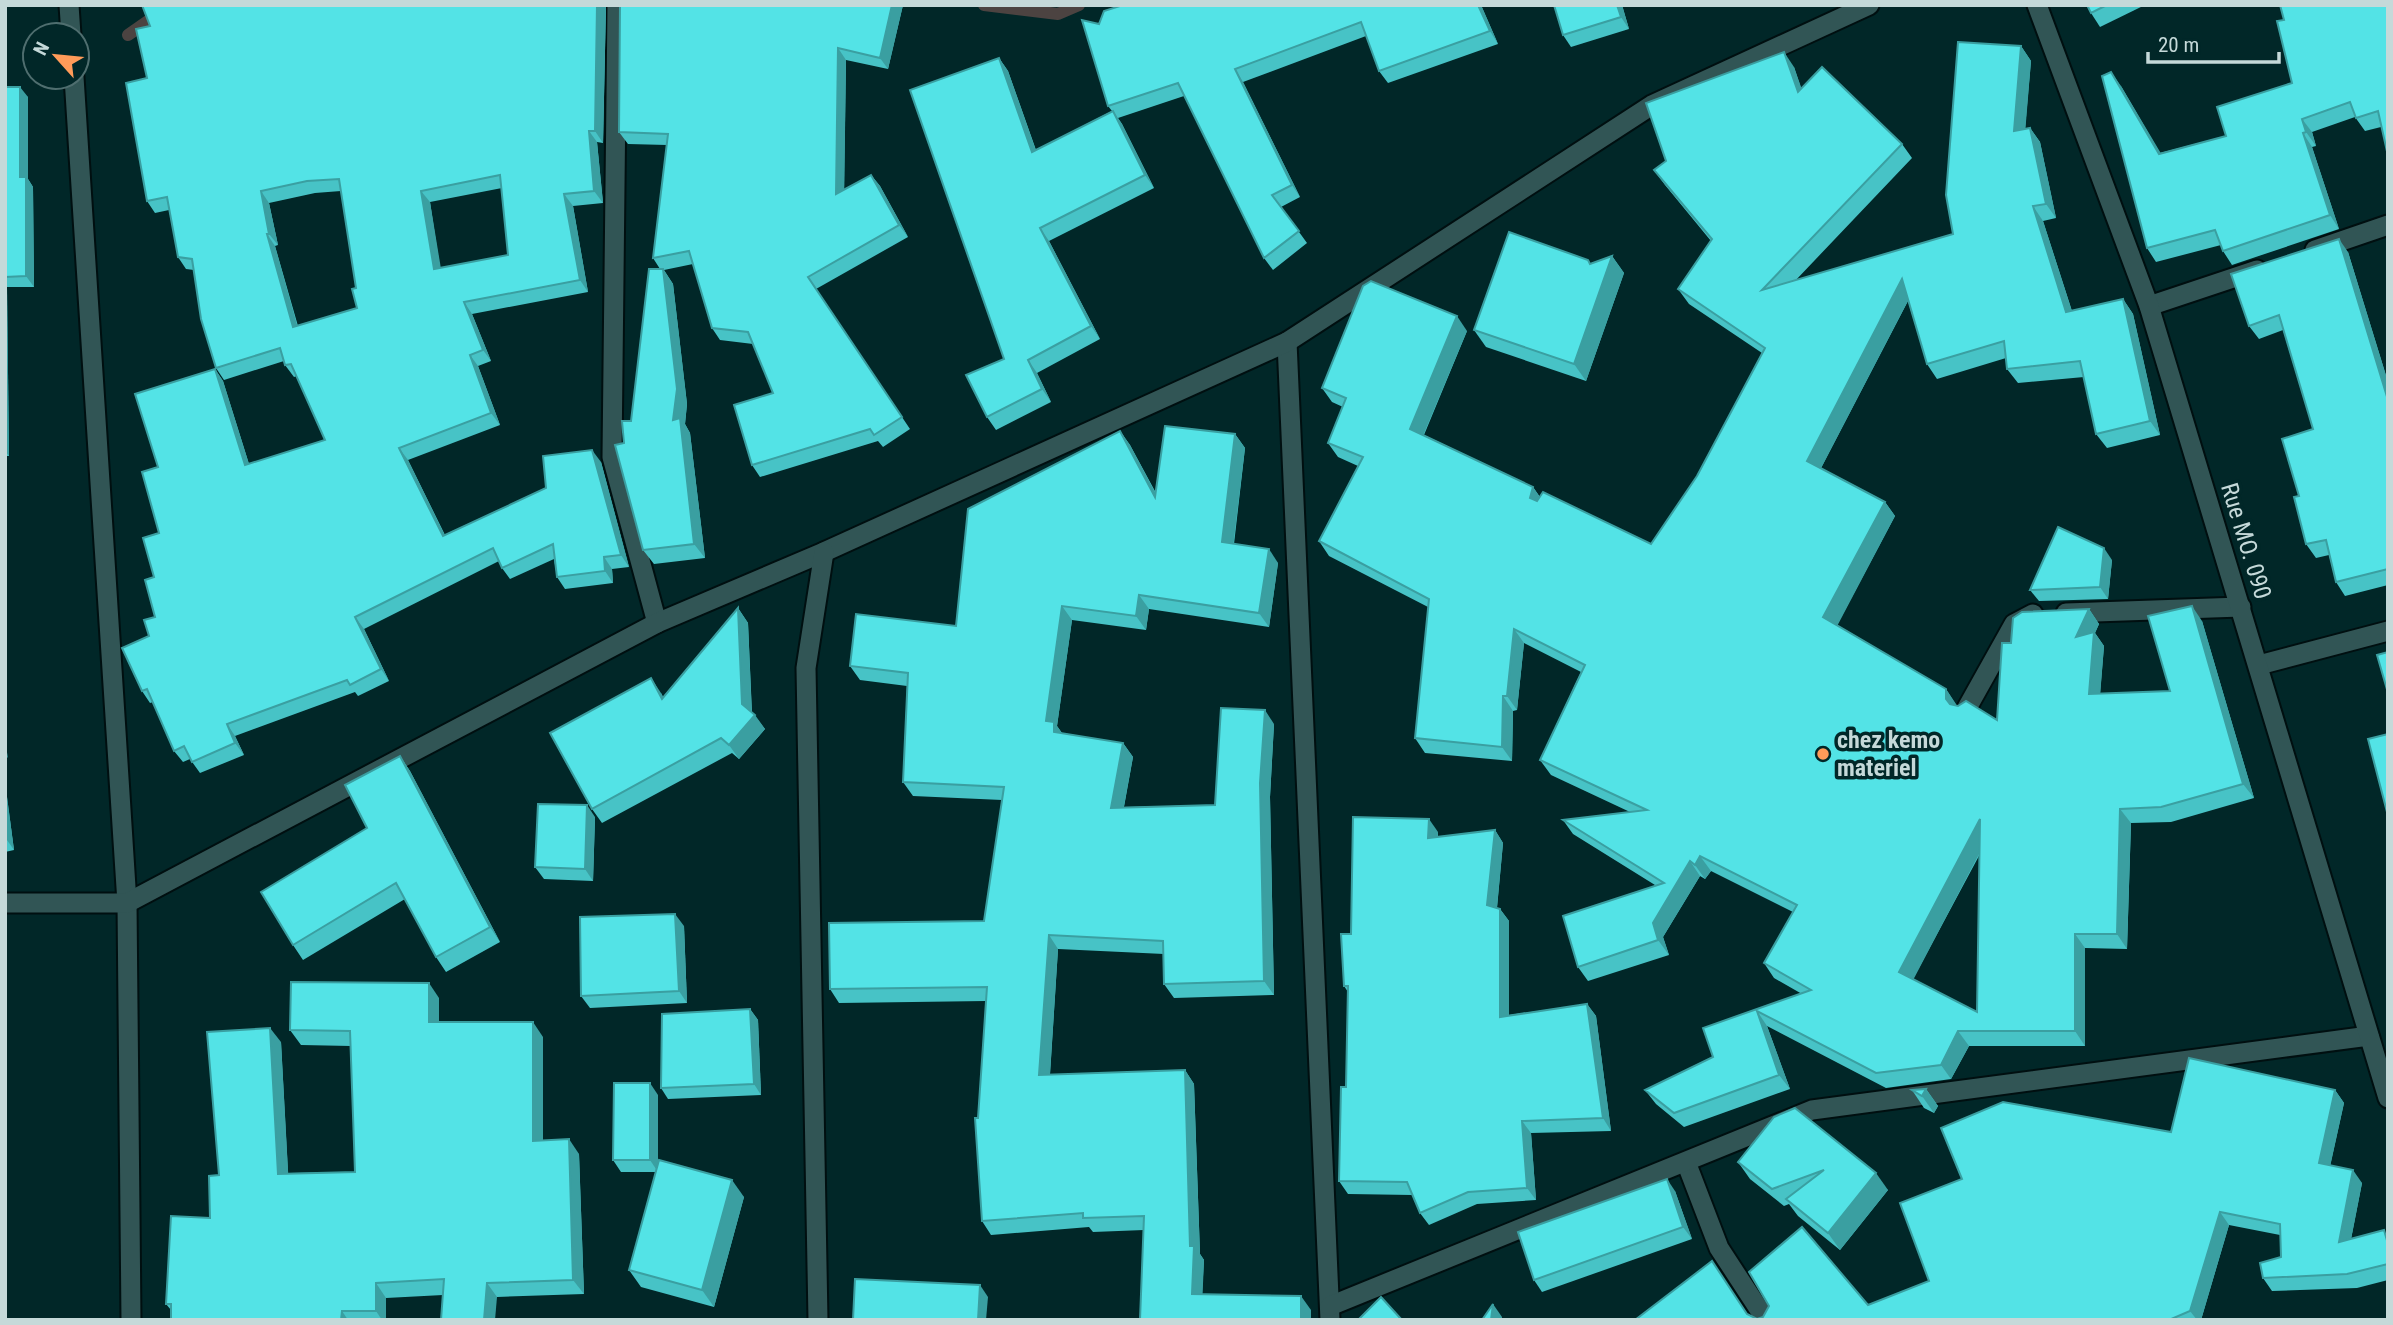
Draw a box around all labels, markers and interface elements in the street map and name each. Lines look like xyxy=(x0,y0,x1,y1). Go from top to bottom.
north arrow xyxy=(21,21,91,91)
scale bar xyxy=(2148,21,2279,65)
text: 20 m xyxy=(2158,33,2199,57)
text: N xyxy=(28,38,54,59)
street label: Rue MO. 090 xyxy=(2215,480,2277,602)
place label: chez kemo materiel xyxy=(1837,726,1940,782)
marker: chez kemo materiel xyxy=(1815,746,1831,762)

